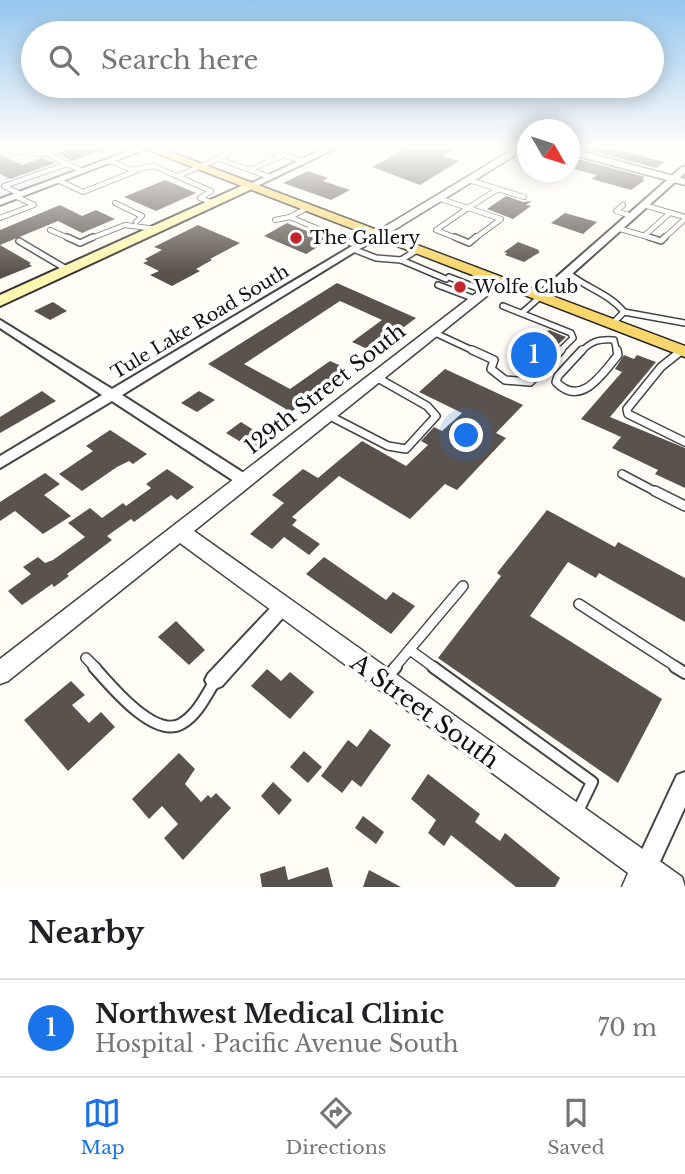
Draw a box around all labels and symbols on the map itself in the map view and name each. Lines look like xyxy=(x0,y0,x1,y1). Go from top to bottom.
north arrow xyxy=(517,119,580,182)
place label: The Gallery xyxy=(310,227,421,249)
marker: The Gallery xyxy=(288,230,304,246)
street label: Tule Lake Road South xyxy=(107,260,293,384)
place label: Wolfe Club xyxy=(473,276,578,298)
marker: Wolfe Club xyxy=(452,279,468,295)
street label: 129th Street South xyxy=(239,318,411,460)
pin: 1 xyxy=(511,329,557,381)
your location xyxy=(449,418,483,452)
street label: A Street South xyxy=(344,647,505,775)

